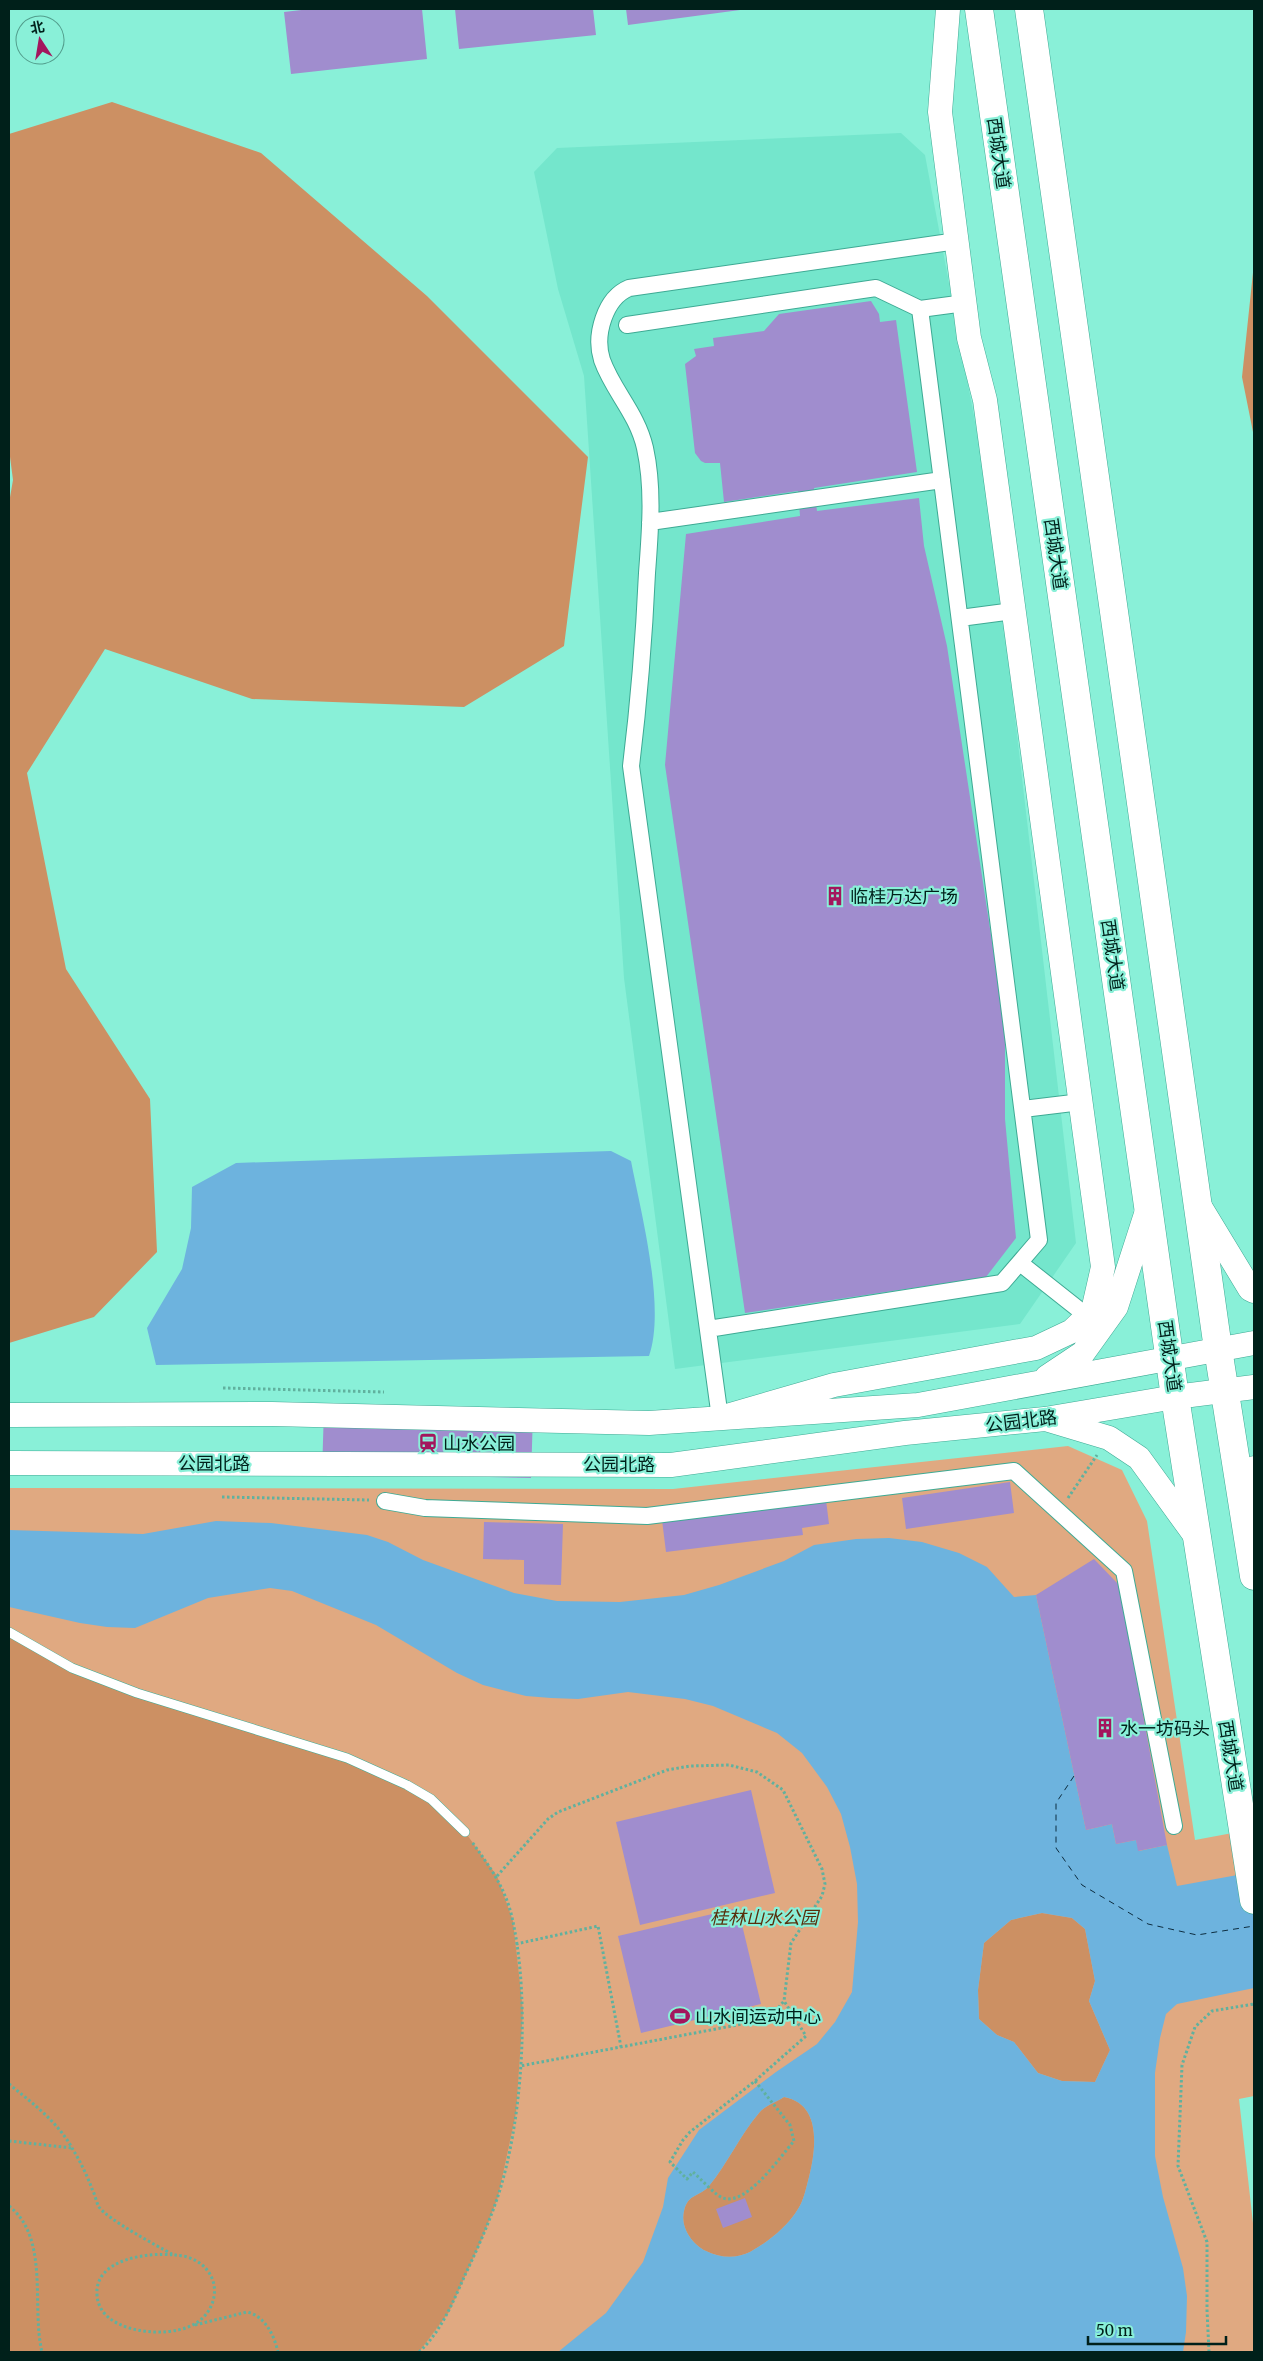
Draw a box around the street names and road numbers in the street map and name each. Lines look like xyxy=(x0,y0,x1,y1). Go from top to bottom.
street label: 西城大道 xyxy=(983,116,1015,190)
street label: 西城大道 xyxy=(1040,517,1072,591)
street label: 西城大道 xyxy=(1097,918,1129,992)
street label: 西城大道 xyxy=(1154,1319,1186,1393)
street label: 公园北路 xyxy=(984,1405,1058,1437)
street label: 公园北路 xyxy=(178,1452,250,1475)
street label: 公园北路 xyxy=(583,1453,655,1476)
street label: 西城大道 xyxy=(1214,1719,1248,1793)

